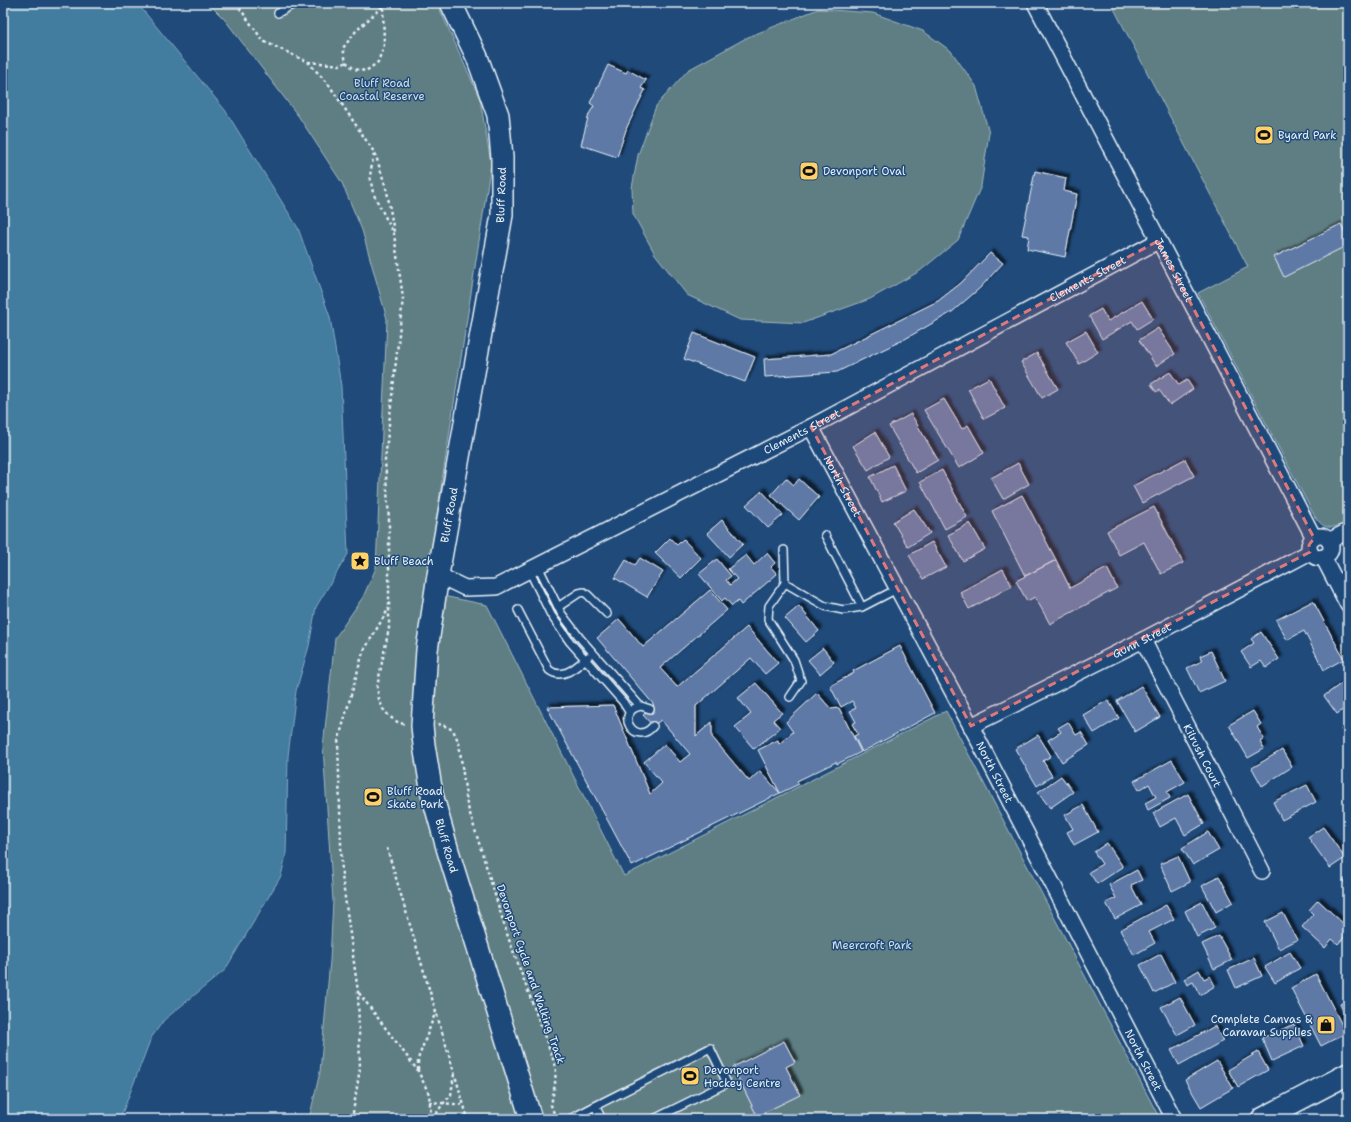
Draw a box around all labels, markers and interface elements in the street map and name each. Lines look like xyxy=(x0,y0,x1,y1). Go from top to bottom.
park label: Bluff Road Coastal Reserve xyxy=(339,76,425,104)
sports icon: Byard Park xyxy=(1253,124,1275,146)
place label: Byard Park xyxy=(1278,128,1337,143)
sports icon: Devonport Oval xyxy=(798,160,820,182)
place label: Devonport Oval xyxy=(823,164,906,179)
street label: Bluff Road xyxy=(493,167,510,223)
street label: James Street xyxy=(1151,235,1197,305)
street label: Clements Street xyxy=(1047,253,1129,306)
street label: Clements Street xyxy=(761,406,843,458)
street label: North Street xyxy=(820,453,865,520)
street label: Bluff Road xyxy=(437,486,462,544)
place icon: Bluff Beach xyxy=(349,550,371,572)
place label: Bluff Beach xyxy=(374,554,434,569)
street label: Gunn Street xyxy=(1110,619,1174,662)
street label: Kilrush Court xyxy=(1180,722,1225,790)
street label: North Street xyxy=(972,739,1017,806)
place label: Bluff Road Skate Park xyxy=(387,784,444,812)
sports icon: Bluff Road Skate Park xyxy=(362,786,384,808)
street label: Bluff Road xyxy=(431,817,461,875)
street label: Devonport Cycle and Walking Track xyxy=(493,882,568,1066)
park label: Meercroft Park xyxy=(832,938,912,953)
place label: Complete Canvas & Caravan Supplies xyxy=(1211,1012,1312,1040)
shop icon: Complete Canvas & Caravan Supplies xyxy=(1315,1014,1337,1036)
street label: North Street xyxy=(1121,1027,1165,1094)
place label: Devonport Hockey Centre xyxy=(704,1063,781,1091)
sports icon: Devonport Hockey Centre xyxy=(679,1065,701,1087)

